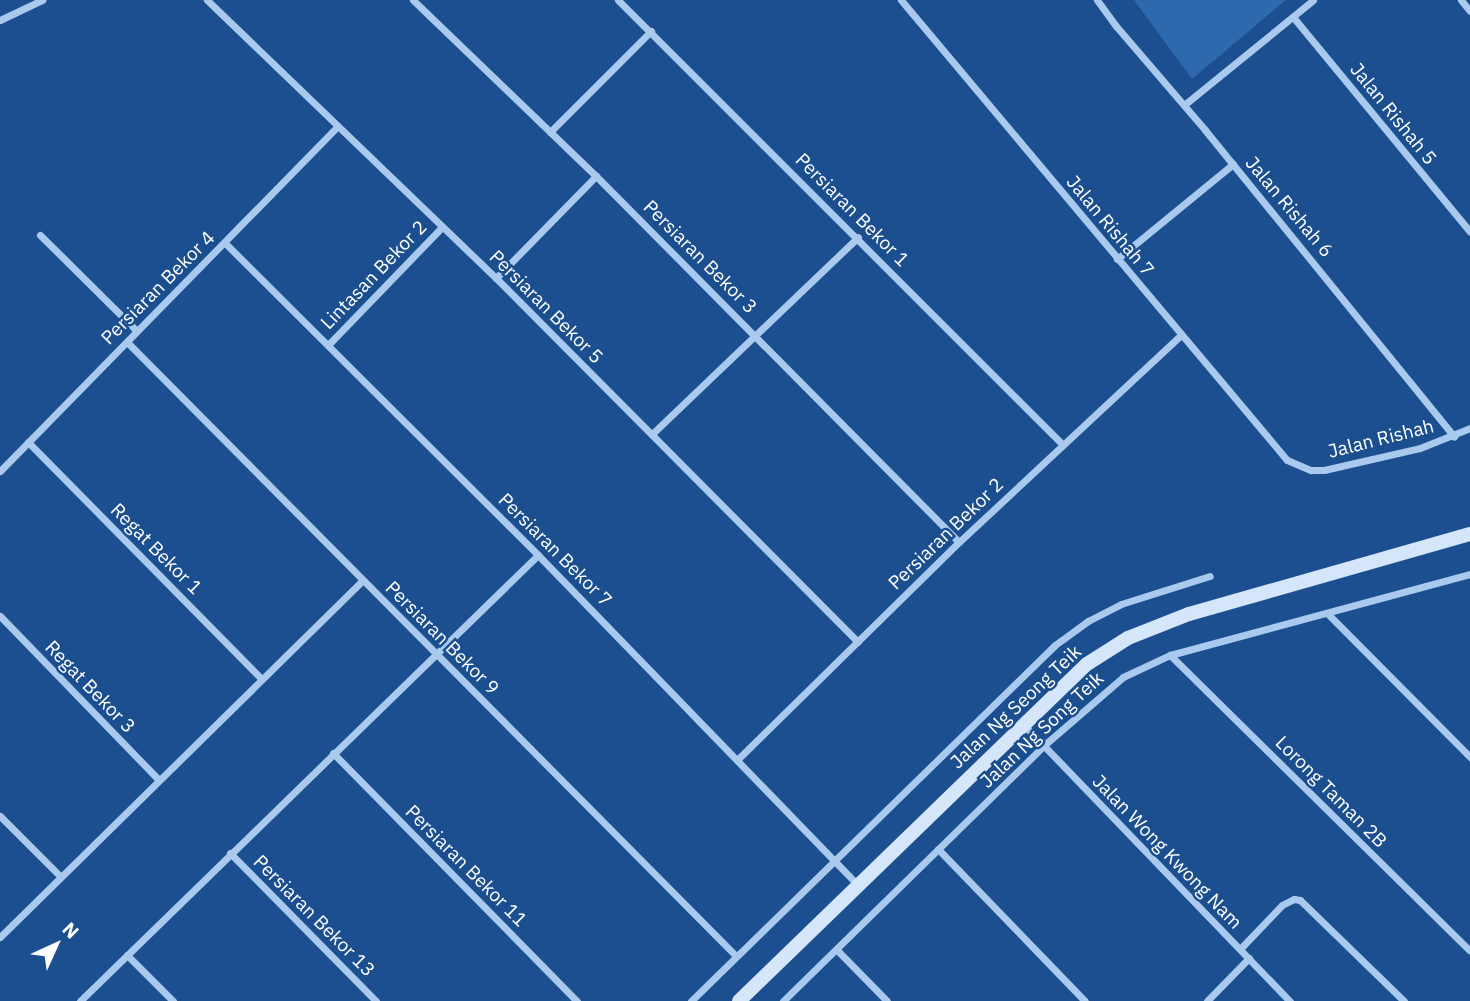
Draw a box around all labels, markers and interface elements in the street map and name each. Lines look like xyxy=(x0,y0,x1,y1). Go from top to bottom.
street label: Jalan Rishah 5 xyxy=(1345,59,1441,169)
street label: Persiaran Bekor 1 xyxy=(791,149,913,271)
street label: Jalan Rishah 6 xyxy=(1240,152,1338,262)
street label: Jalan Rishah 7 xyxy=(1061,171,1159,281)
street label: Persiaran Bekor 3 xyxy=(639,196,761,318)
street label: Lintasan Bekor 2 xyxy=(316,216,432,334)
street label: Persiaran Bekor 4 xyxy=(97,227,219,349)
street label: Persiaran Bekor 5 xyxy=(485,246,607,368)
street label: Jalan Rishah xyxy=(1326,415,1436,463)
street label: Persiaran Bekor 2 xyxy=(884,473,1008,595)
street label: Persiaran Bekor 7 xyxy=(494,489,616,611)
street label: Regat Bekor 1 xyxy=(106,499,206,599)
street label: Persiaran Bekor 9 xyxy=(381,577,503,699)
street label: Regat Bekor 3 xyxy=(40,636,140,738)
street label: Jalan Ng Seong Teik xyxy=(946,640,1086,774)
street label: Jalan Ng Song Teik xyxy=(976,667,1108,793)
street label: Lorong Taman 2B xyxy=(1271,732,1391,852)
street label: Jalan Wong Kwong Nam xyxy=(1087,770,1247,934)
street label: Persiaran Bekor 11 xyxy=(401,801,531,931)
street label: Persiaran Bekor 13 xyxy=(249,851,379,981)
north arrow xyxy=(21,910,91,980)
text: N xyxy=(57,917,84,943)

